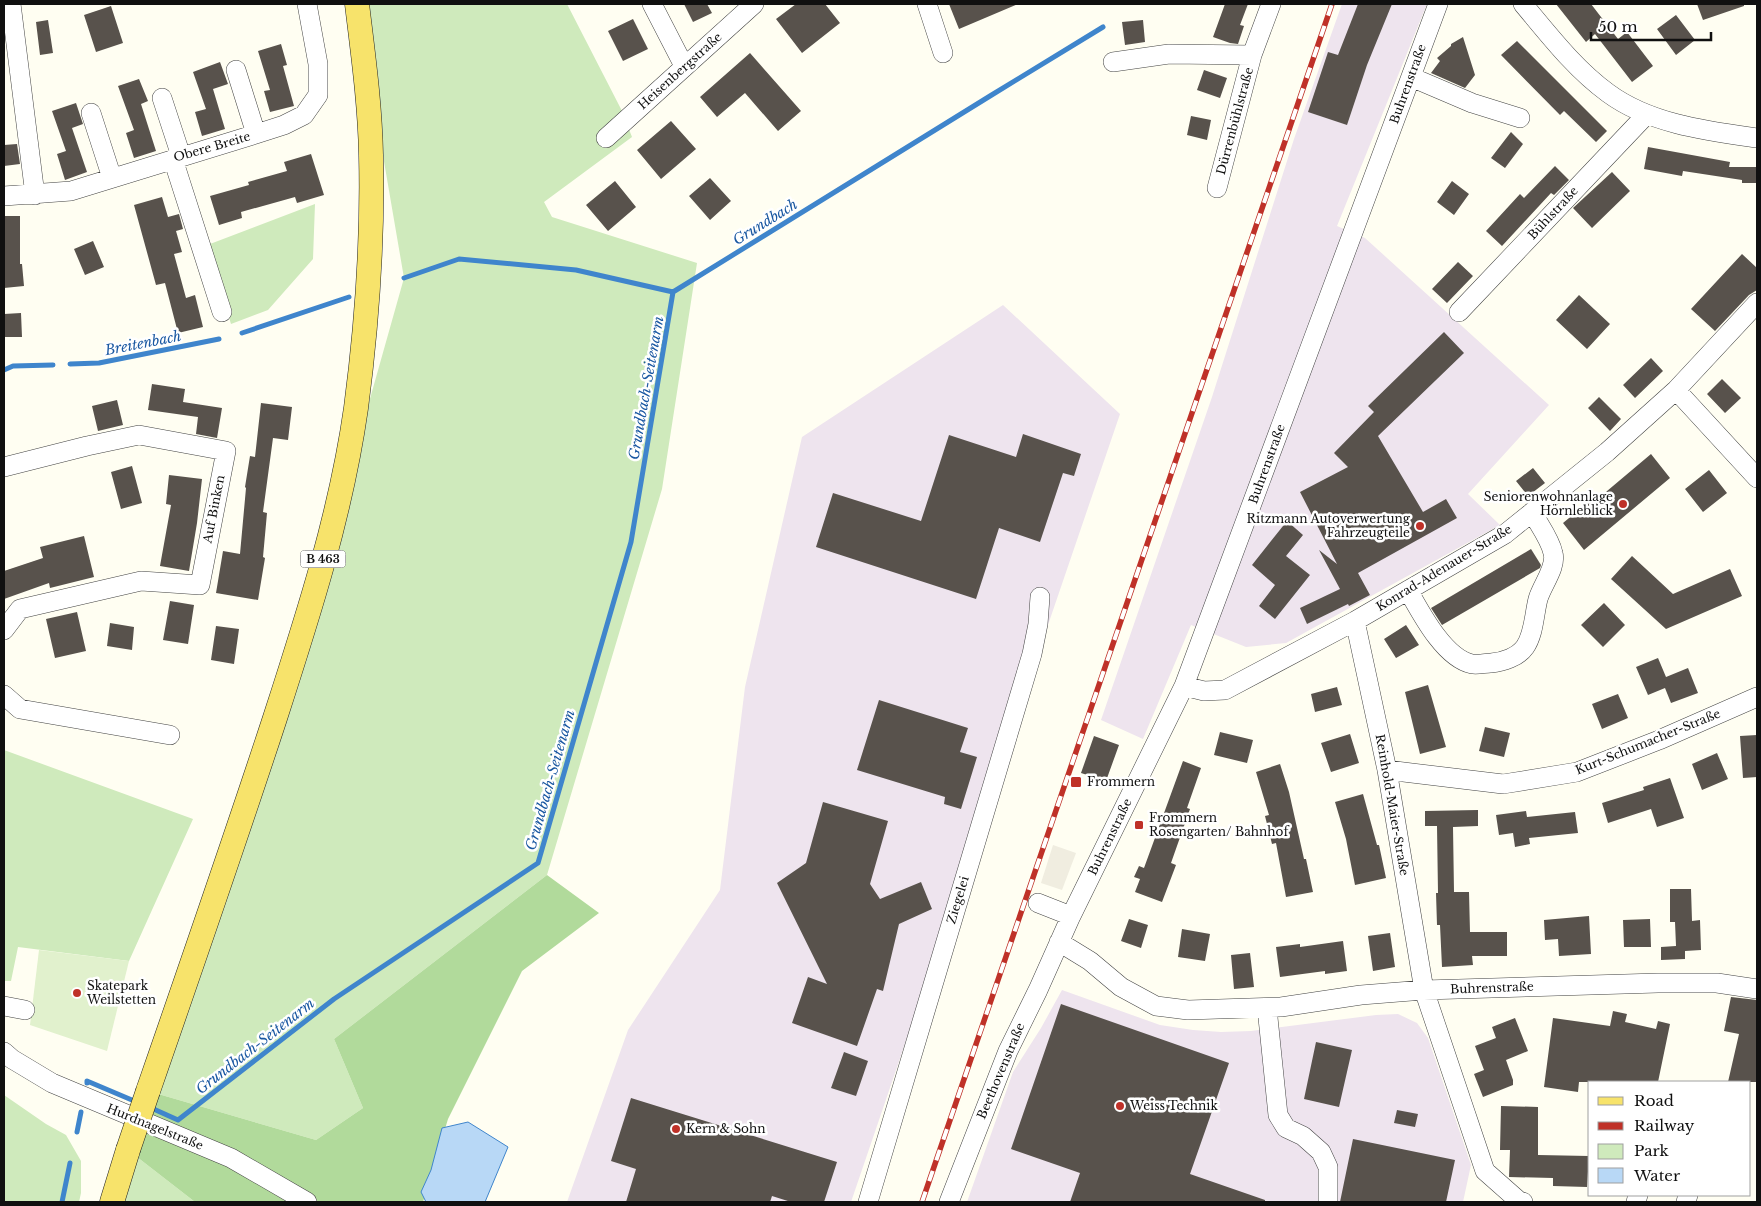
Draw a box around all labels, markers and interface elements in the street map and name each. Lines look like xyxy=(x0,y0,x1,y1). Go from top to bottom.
scale bar xyxy=(1591,10,1711,42)
text: 50 m xyxy=(1598,17,1638,36)
street label: Heisenbergstraße xyxy=(635,29,725,112)
street label: Buhrenstraße xyxy=(1386,42,1429,126)
street label: Dürrenbühlstraße xyxy=(1213,65,1256,176)
street label: Obere Breite xyxy=(172,128,252,165)
street label: Bühlstraße xyxy=(1524,183,1581,242)
water label: Grundbach xyxy=(729,195,801,249)
water label: Grundbach-Seitenarm xyxy=(625,315,667,461)
water label: Breitenbach xyxy=(102,327,183,359)
street label: Buhrenstraße xyxy=(1245,422,1288,506)
street label: Auf Binken xyxy=(199,474,227,545)
place label: Seniorenwohnanlage Hörnleblick xyxy=(1484,489,1614,518)
marker: Seniorenwohnanlage Hörnleblick xyxy=(1617,498,1629,510)
place label: Ritzmann Autoverwertung Fahrzeugteile xyxy=(1247,511,1411,540)
marker: Ritzmann Autoverwertung Fahrzeugteile xyxy=(1414,520,1426,532)
street label: Konrad-Adenauer-Straße xyxy=(1373,521,1514,614)
road number: B 463 xyxy=(300,550,346,568)
street label: Kurt-Schumacher-Straße xyxy=(1573,705,1723,778)
water label: Grundbach-Seitenarm xyxy=(521,708,579,852)
street label: Reinhold-Maier-Straße xyxy=(1373,733,1412,877)
place label: Frommern xyxy=(1087,774,1155,789)
marker: Frommern xyxy=(1069,775,1083,789)
street label: Buhrenstraße xyxy=(1084,796,1135,878)
place label: Frommern Rosengarten/ Bahnhof xyxy=(1149,810,1290,839)
marker: Frommern Rosengarten/ Bahnhof xyxy=(1133,819,1145,831)
street label: Ziegelei xyxy=(943,874,972,926)
place label: Skatepark Weilstetten xyxy=(86,978,156,1007)
street label: Buhrenstraße xyxy=(1450,979,1534,996)
marker: Skatepark Weilstetten xyxy=(71,987,83,999)
water label: Grundbach-Seitenarm xyxy=(192,994,318,1098)
street label: Beethovenstraße xyxy=(974,1020,1028,1121)
legend xyxy=(1588,1081,1751,1196)
text: Road xyxy=(1634,1091,1674,1110)
place label: Weiss Technik xyxy=(1129,1098,1218,1113)
street label: Hurdnagelstraße xyxy=(105,1100,206,1153)
marker: Weiss Technik xyxy=(1114,1100,1126,1112)
text: Railway xyxy=(1634,1116,1695,1135)
place label: Kern & Sohn xyxy=(686,1121,766,1136)
marker: Kern & Sohn xyxy=(670,1123,682,1135)
text: Park xyxy=(1634,1141,1670,1160)
text: Water xyxy=(1633,1166,1681,1185)

